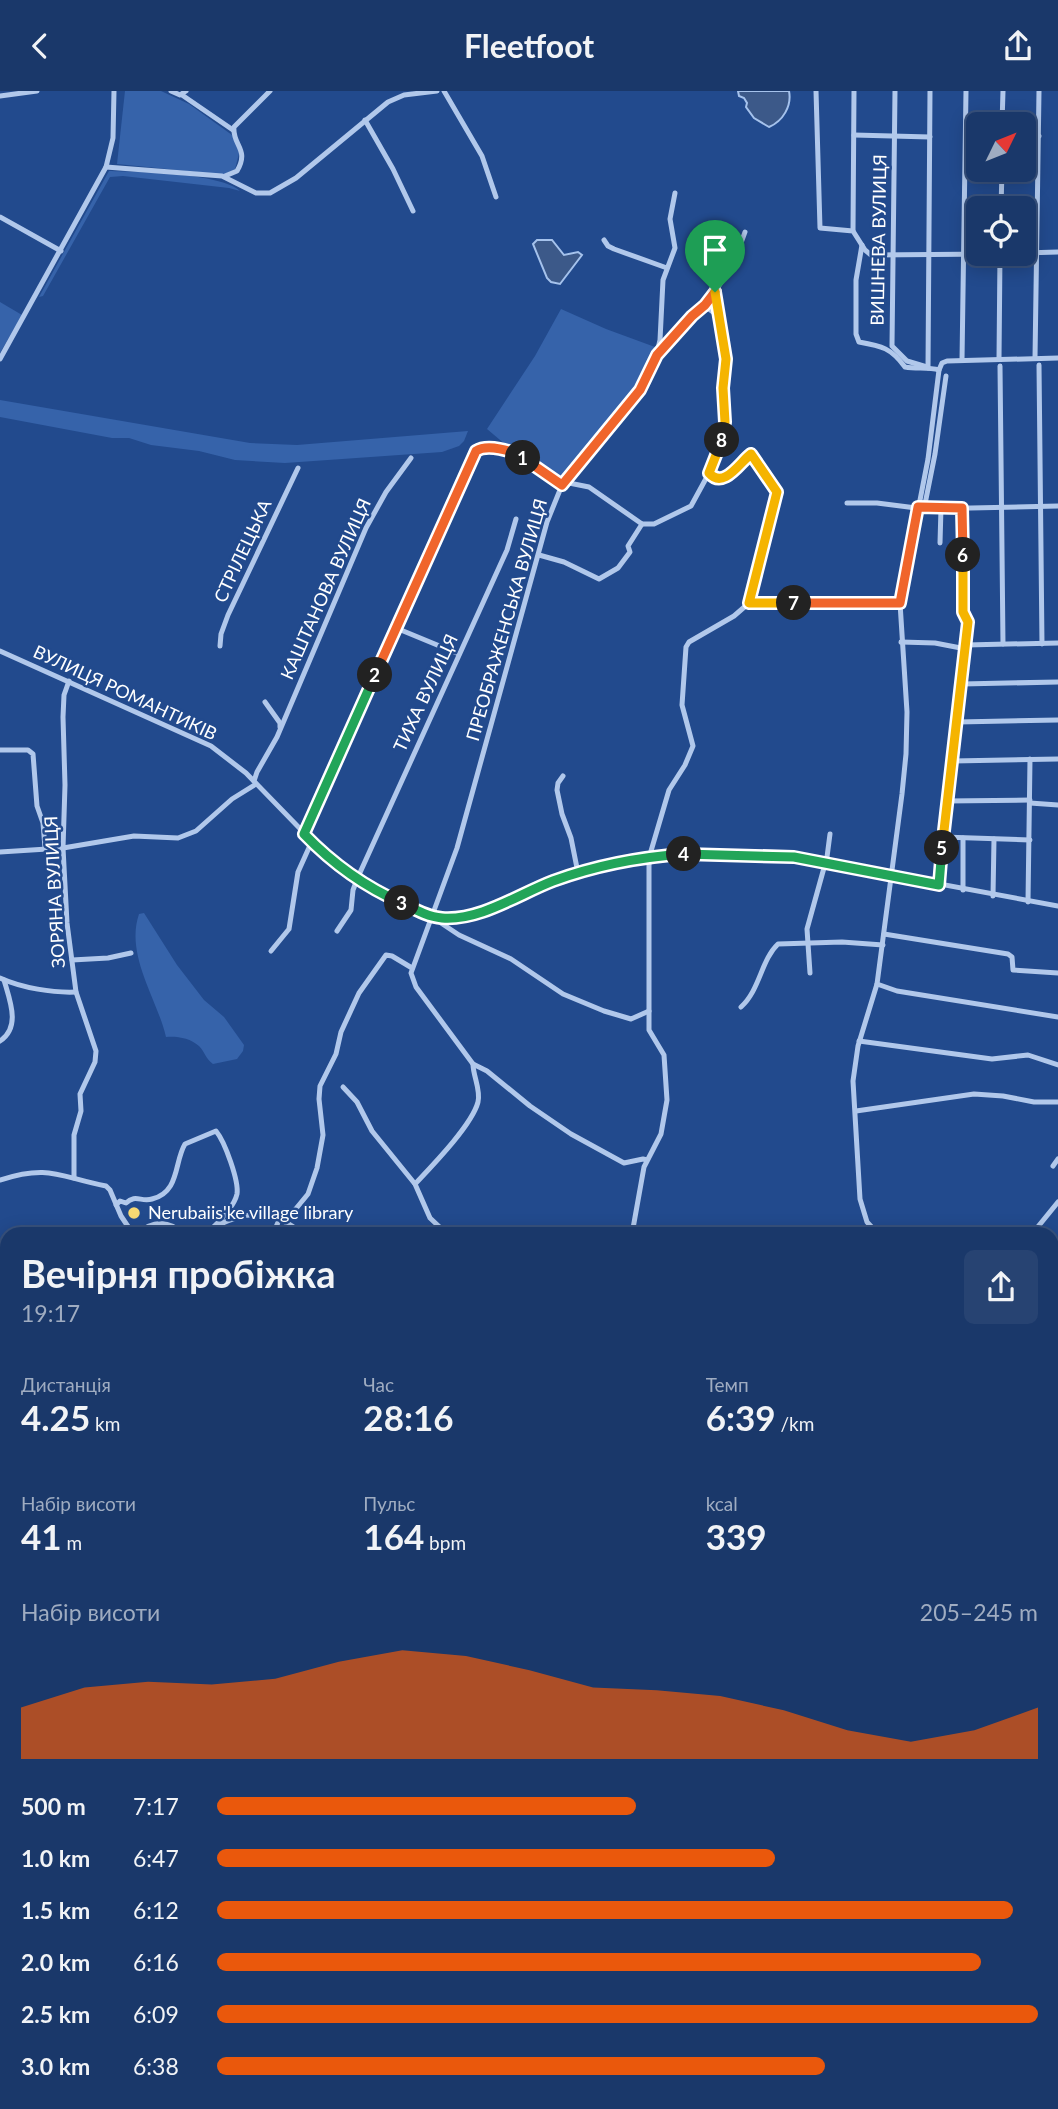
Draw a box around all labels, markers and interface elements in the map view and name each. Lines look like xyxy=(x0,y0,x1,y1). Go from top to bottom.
text: Fleetfoot xyxy=(464,26,594,65)
icon: back xyxy=(21,27,59,65)
icon: share xyxy=(999,27,1037,65)
north arrow xyxy=(966,112,1036,182)
map controls xyxy=(966,112,1036,266)
street label: ВИШНЕВА ВУЛИЦЯ xyxy=(866,154,890,326)
button: locate xyxy=(966,196,1036,266)
pin xyxy=(685,220,745,292)
icon: arrive xyxy=(696,231,734,269)
pin: 8 xyxy=(704,423,740,457)
text: 8 xyxy=(716,428,727,451)
pin: 1 xyxy=(505,441,540,475)
text: 1 xyxy=(517,446,528,469)
street label: СТРІЛЕЦЬКА xyxy=(209,495,276,606)
street label: КАШТАНОВА ВУЛИЦЯ xyxy=(275,495,375,683)
street label: ПРЕОБРАЖЕНСЬКА ВУЛИЦЯ xyxy=(461,496,551,743)
pin: 6 xyxy=(946,538,981,573)
text: 6 xyxy=(957,543,968,566)
pin: 7 xyxy=(776,585,812,621)
text: 7 xyxy=(788,591,799,614)
street label: ТИХА ВУЛИЦЯ xyxy=(388,630,462,755)
street label: ВУЛИЦЯ РОМАНТИКІВ xyxy=(30,640,221,744)
pin: 2 xyxy=(358,657,392,693)
text: 2 xyxy=(369,663,380,686)
street label: ЗОРЯНА ВУЛИЦЯ xyxy=(39,815,69,969)
pin: 5 xyxy=(925,831,960,865)
text: 5 xyxy=(936,836,947,859)
pin: 4 xyxy=(666,837,702,871)
text: 4 xyxy=(678,842,689,865)
pin: 3 xyxy=(384,885,420,921)
text: 3 xyxy=(396,891,407,914)
place label: Nerubaiis'ke village library xyxy=(148,1201,354,1223)
marker: Nerubaiis'ke village library xyxy=(126,1205,142,1221)
text: Вечірня пробіжка xyxy=(21,1250,336,1296)
button: share xyxy=(964,1250,1038,1324)
text: 19:17 xyxy=(21,1299,80,1327)
text: Дистанція xyxy=(21,1373,111,1396)
text: Час xyxy=(363,1373,394,1396)
text: Темп xyxy=(706,1373,749,1396)
text: 4.25 xyxy=(21,1396,90,1438)
text: 28:16 xyxy=(363,1396,454,1438)
text: 6:39 xyxy=(706,1396,776,1438)
text: km xyxy=(90,1412,120,1435)
text: /km xyxy=(776,1412,814,1435)
text: Набір висоти xyxy=(21,1492,136,1515)
text: Пульс xyxy=(363,1492,415,1515)
text: kcal xyxy=(706,1492,738,1515)
text: 41 xyxy=(21,1515,62,1557)
text: 164 xyxy=(363,1515,424,1557)
text: 339 xyxy=(706,1515,767,1557)
text: m xyxy=(62,1531,82,1554)
text: bpm xyxy=(424,1531,466,1554)
text: Набір висоти xyxy=(21,1598,160,1626)
text: 205–245 m xyxy=(920,1598,1038,1626)
text: 500 m xyxy=(21,1792,86,1820)
text: 7:17 xyxy=(133,1792,179,1820)
text: 1.0 km xyxy=(21,1844,90,1872)
text: 6:47 xyxy=(133,1844,179,1872)
text: 1.5 km xyxy=(21,1896,90,1924)
text: 6:12 xyxy=(133,1896,179,1924)
text: 2.0 km xyxy=(21,1948,90,1976)
text: 6:16 xyxy=(133,1948,179,1976)
text: 2.5 km xyxy=(21,2000,90,2028)
text: 6:09 xyxy=(133,2000,179,2028)
text: 3.0 km xyxy=(21,2052,90,2080)
text: 6:38 xyxy=(133,2052,179,2080)

